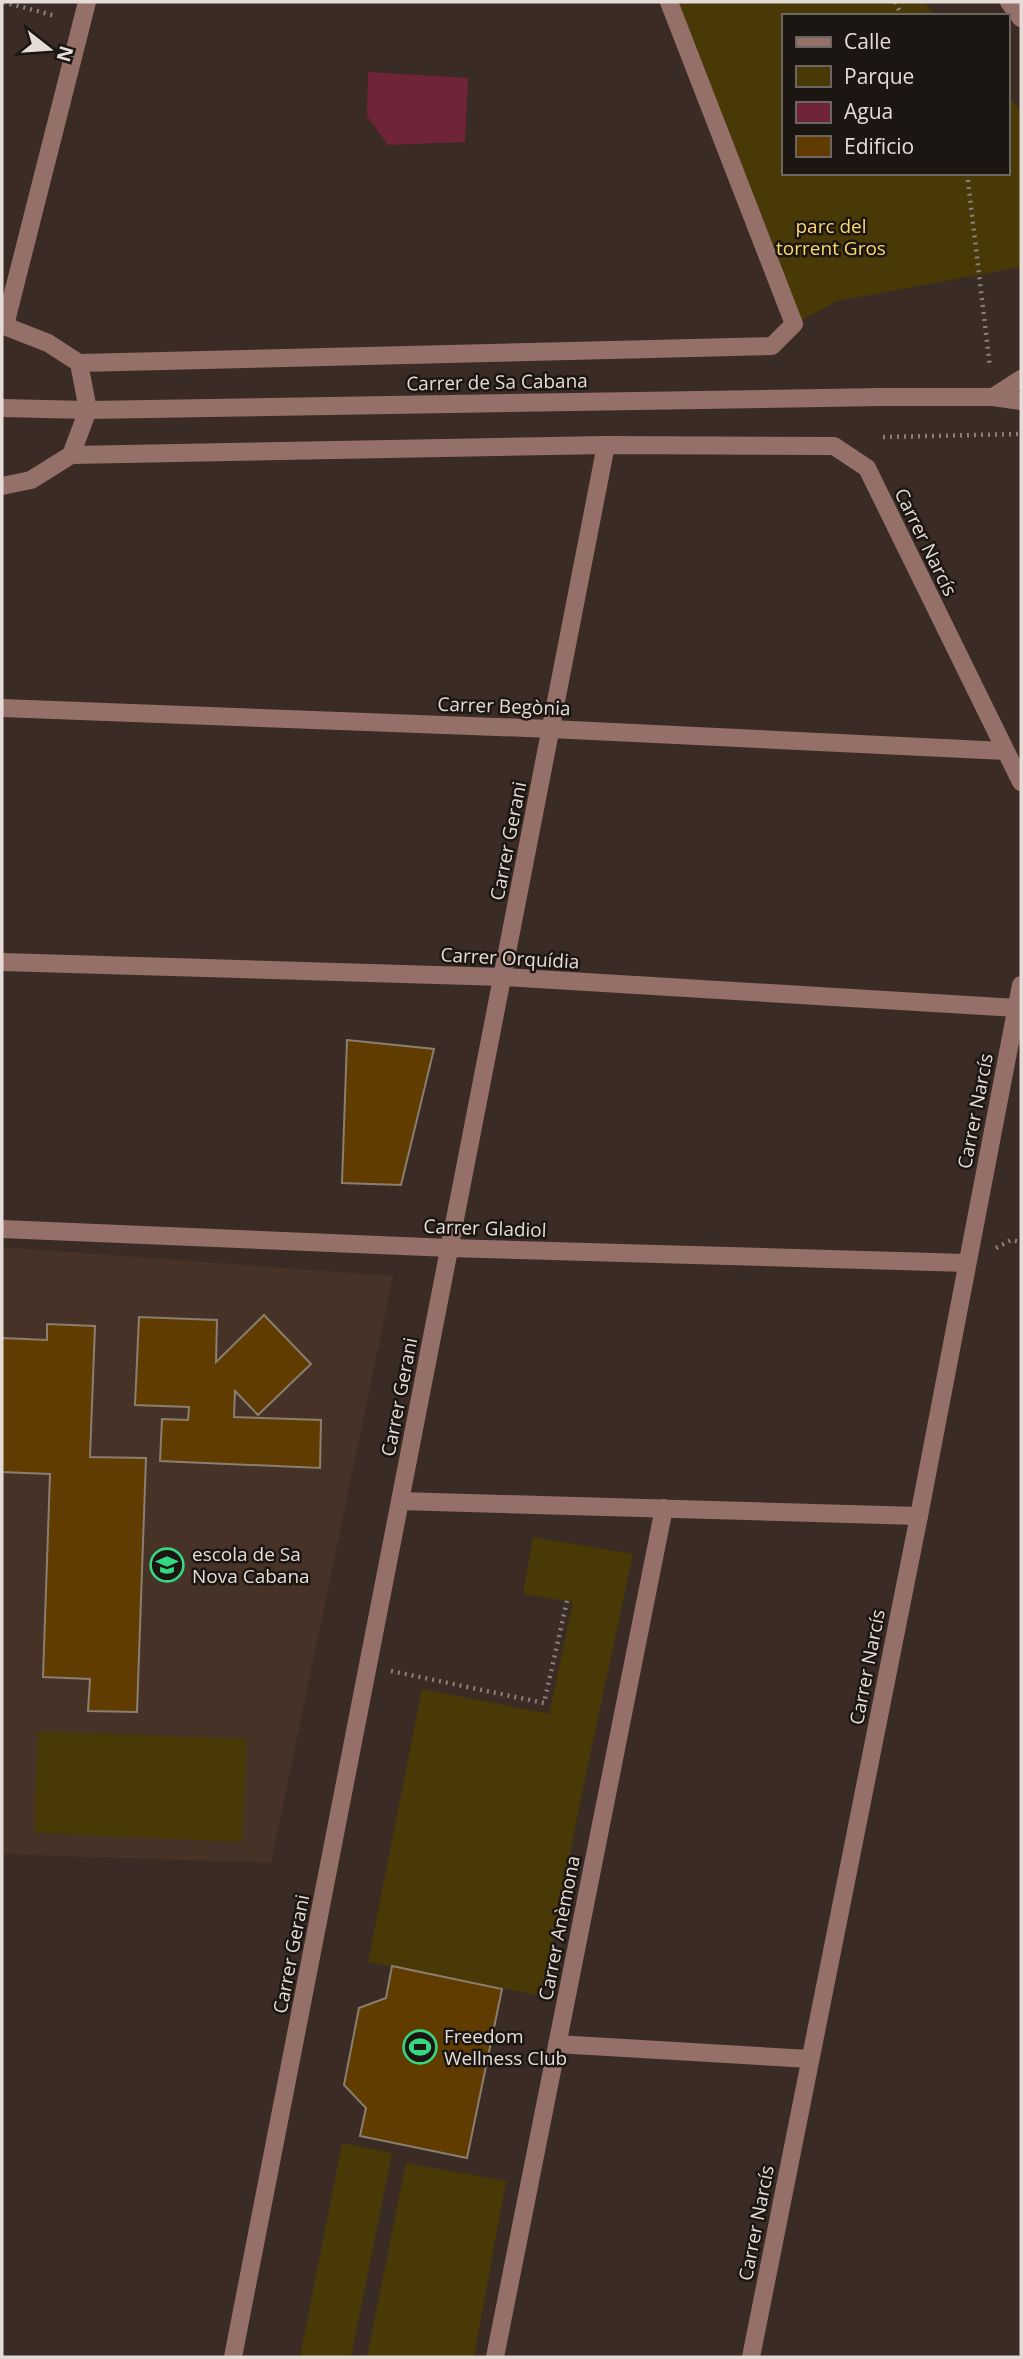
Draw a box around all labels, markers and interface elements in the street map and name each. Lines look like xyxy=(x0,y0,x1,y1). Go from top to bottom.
north arrow xyxy=(14,14,84,84)
legend xyxy=(782,14,1009,175)
text: Calle xyxy=(844,27,891,55)
text: N xyxy=(51,43,80,65)
text: Parque xyxy=(844,62,914,90)
text: Agua xyxy=(844,97,893,125)
text: Edificio xyxy=(844,132,914,160)
park label: parc del torrent Gros xyxy=(776,213,886,261)
street label: Carrer de Sa Cabana xyxy=(406,367,588,397)
street label: Carrer Narcís xyxy=(889,484,963,600)
street label: Carrer Begònia xyxy=(437,691,571,721)
street label: Carrer Gerani xyxy=(484,779,532,903)
street label: Carrer Orquídia xyxy=(440,941,580,975)
street label: Carrer Narcís xyxy=(951,1051,999,1171)
street label: Carrer Gladiol xyxy=(423,1213,547,1243)
street label: Carrer Gerani xyxy=(375,1335,423,1459)
place label: escola de Sa Nova Cabana xyxy=(192,1541,310,1589)
school or university icon: escola de Sa Nova Cabana xyxy=(148,1546,186,1584)
street label: Carrer Narcís xyxy=(843,1607,891,1727)
street label: Carrer Anèmona xyxy=(532,1853,586,2003)
street label: Carrer Gerani xyxy=(267,1892,315,2016)
place label: Freedom Wellness Club xyxy=(444,2023,567,2071)
sports icon: Freedom Wellness Club xyxy=(401,2028,439,2066)
street label: Carrer Narcís xyxy=(732,2163,780,2283)

